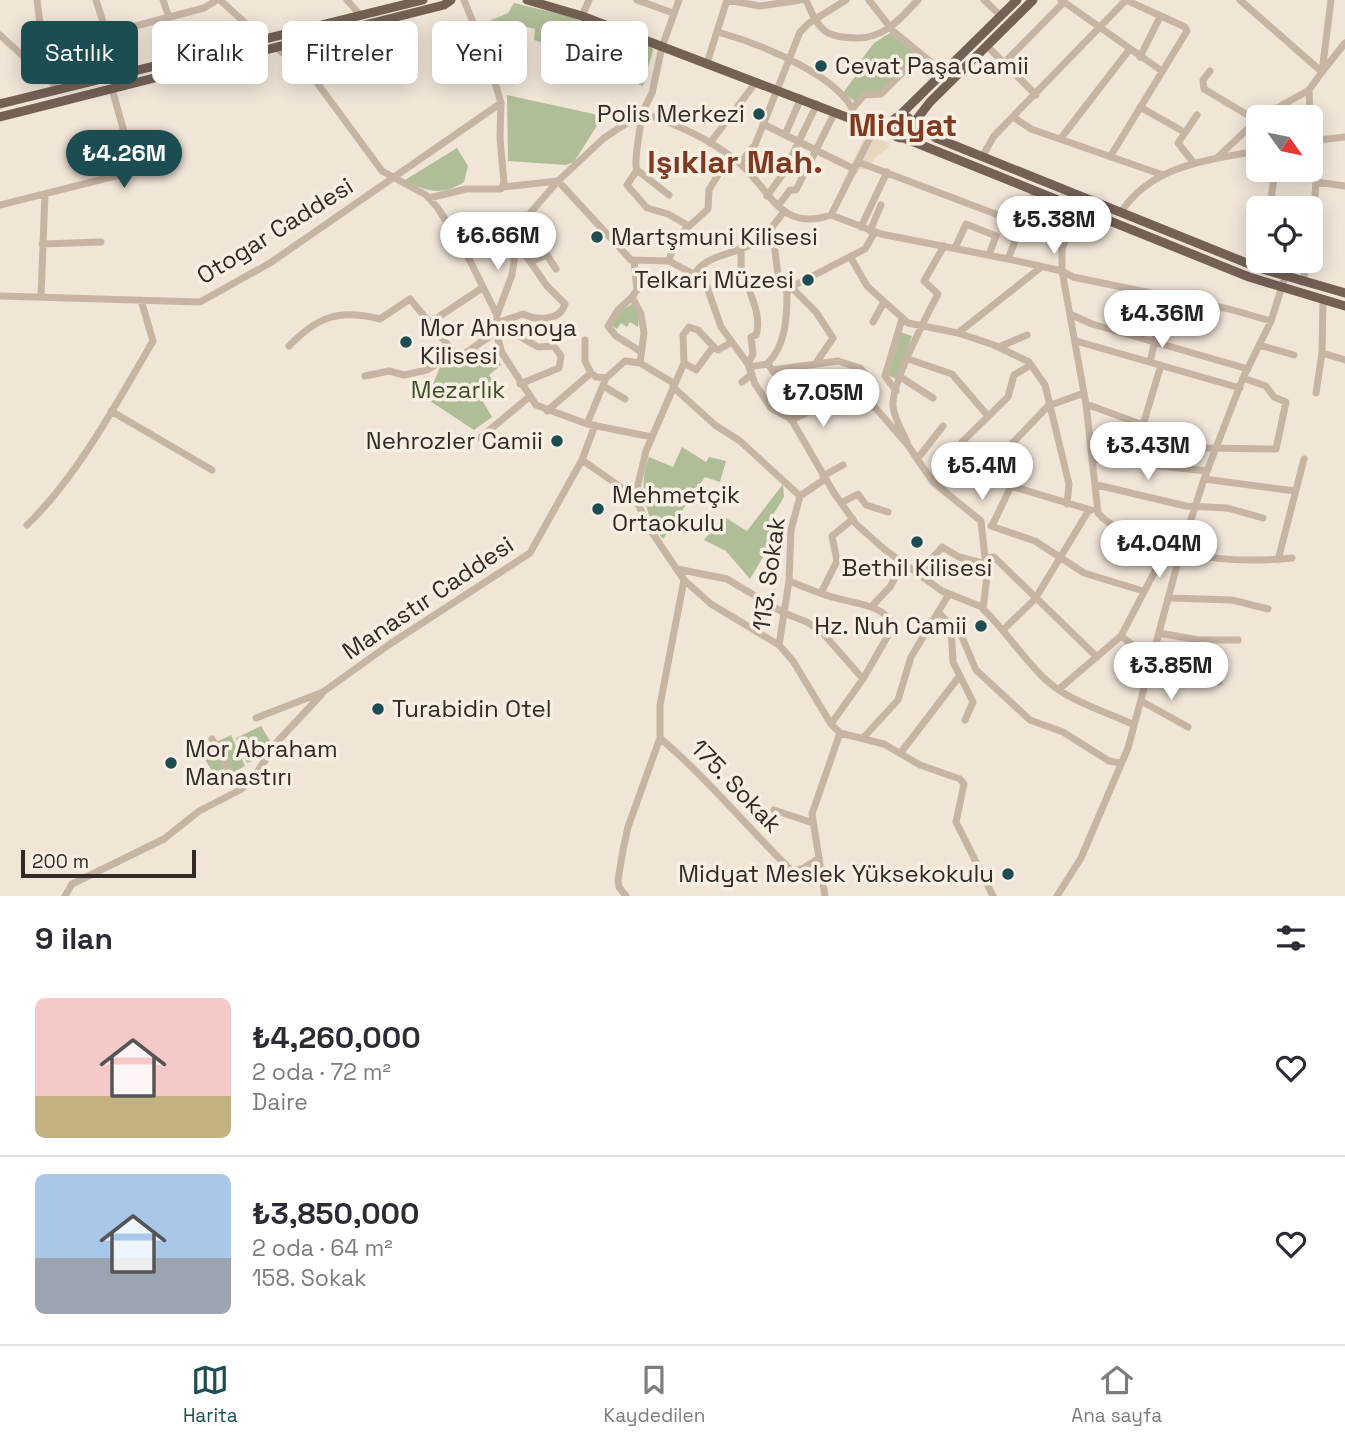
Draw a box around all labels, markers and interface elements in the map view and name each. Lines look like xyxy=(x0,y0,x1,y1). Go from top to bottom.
chip: Satılık xyxy=(21,21,138,84)
chip: Kiralık xyxy=(152,21,268,84)
chip: Filtreler xyxy=(282,21,418,84)
chip: Yeni xyxy=(432,21,527,84)
chip: Daire xyxy=(541,21,648,84)
place label: Cevat Paşa Camii xyxy=(835,50,1029,81)
marker: Cevat Paşa Camii xyxy=(813,58,829,74)
place label: Polis Merkezi xyxy=(597,98,745,129)
district label: Midyat xyxy=(849,105,957,145)
north arrow xyxy=(1246,105,1323,182)
map controls xyxy=(1246,105,1323,273)
marker: Polis Merkezi xyxy=(751,106,767,122)
pin: ₺4.26M xyxy=(67,130,181,190)
text: ₺4.26M xyxy=(82,138,166,168)
district label: Işıklar Mah. xyxy=(647,142,823,182)
street label: Otogar Caddesi xyxy=(191,170,359,291)
pin: ₺5.38M xyxy=(997,196,1111,256)
button: locate xyxy=(1246,196,1323,273)
text: ₺5.38M xyxy=(1013,204,1095,234)
pin: ₺6.66M xyxy=(441,212,555,272)
text: ₺6.66M xyxy=(456,220,540,250)
place label: Martşmuni Kilisesi xyxy=(611,221,818,252)
marker: Martşmuni Kilisesi xyxy=(589,229,605,245)
place label: Telkari Müzesi xyxy=(634,264,794,295)
marker: Telkari Müzesi xyxy=(800,272,816,288)
pin: ₺4.36M xyxy=(1105,290,1219,350)
text: ₺4.36M xyxy=(1120,298,1204,328)
place label: Mor Ahısnoya Kilisesi xyxy=(420,312,577,371)
marker: Mor Ahısnoya Kilisesi xyxy=(398,334,414,350)
pin: ₺7.05M xyxy=(766,370,880,429)
park label: Mezarlık xyxy=(411,374,505,405)
text: ₺7.05M xyxy=(783,377,863,407)
pin: ₺3.43M xyxy=(1091,422,1205,482)
place label: Nehrozler Camii xyxy=(366,425,543,456)
text: ₺3.43M xyxy=(1106,430,1190,460)
marker: Nehrozler Camii xyxy=(549,433,565,449)
pin: ₺5.4M xyxy=(933,442,1031,502)
text: ₺5.4M xyxy=(947,450,1017,480)
place label: Mehmetçik Ortaokulu xyxy=(612,479,740,538)
marker: Mehmetçik Ortaokulu xyxy=(590,501,606,517)
street label: 113. Sokak xyxy=(745,515,792,633)
pin: ₺4.04M xyxy=(1102,520,1216,580)
text: ₺4.04M xyxy=(1116,528,1202,558)
street label: Manastır Caddesi xyxy=(336,529,519,666)
marker: Bethil Kilisesi xyxy=(909,534,925,550)
place label: Bethil Kilisesi xyxy=(842,552,992,583)
place label: Hz. Nuh Camii xyxy=(814,610,967,641)
marker: Hz. Nuh Camii xyxy=(973,618,989,634)
pin: ₺3.85M xyxy=(1114,642,1228,702)
text: ₺3.85M xyxy=(1130,650,1212,680)
place label: Turabidin Otel xyxy=(392,693,552,724)
marker: Turabidin Otel xyxy=(370,701,386,717)
street label: 175. Sokak xyxy=(684,732,789,839)
place label: Mor Abraham Manastırı xyxy=(185,733,338,792)
marker: Mor Abraham Manastırı xyxy=(163,755,179,771)
scale bar xyxy=(21,847,196,879)
text: 200 m xyxy=(32,849,89,874)
place label: Midyat Meslek Yüksekokulu xyxy=(678,858,994,889)
marker: Midyat Meslek Yüksekokulu xyxy=(1000,866,1016,882)
text: 9 ilan xyxy=(35,919,113,958)
icon: filters xyxy=(1272,919,1310,957)
text: ₺4,260,000 xyxy=(252,1018,421,1057)
icon: home xyxy=(91,1026,175,1110)
icon: heart xyxy=(1272,1049,1310,1087)
text: 2 oda · 72 m² xyxy=(252,1057,391,1087)
text: Daire xyxy=(252,1087,308,1117)
text: ₺3,850,000 xyxy=(252,1194,419,1233)
icon: home xyxy=(91,1202,175,1286)
icon: heart xyxy=(1272,1225,1310,1263)
text: 2 oda · 64 m² xyxy=(252,1233,393,1263)
text: 158. Sokak xyxy=(252,1263,367,1293)
tab: Harita xyxy=(183,1361,238,1428)
tab: Kaydedilen xyxy=(604,1361,705,1428)
tab: Ana sayfa xyxy=(1071,1361,1162,1428)

